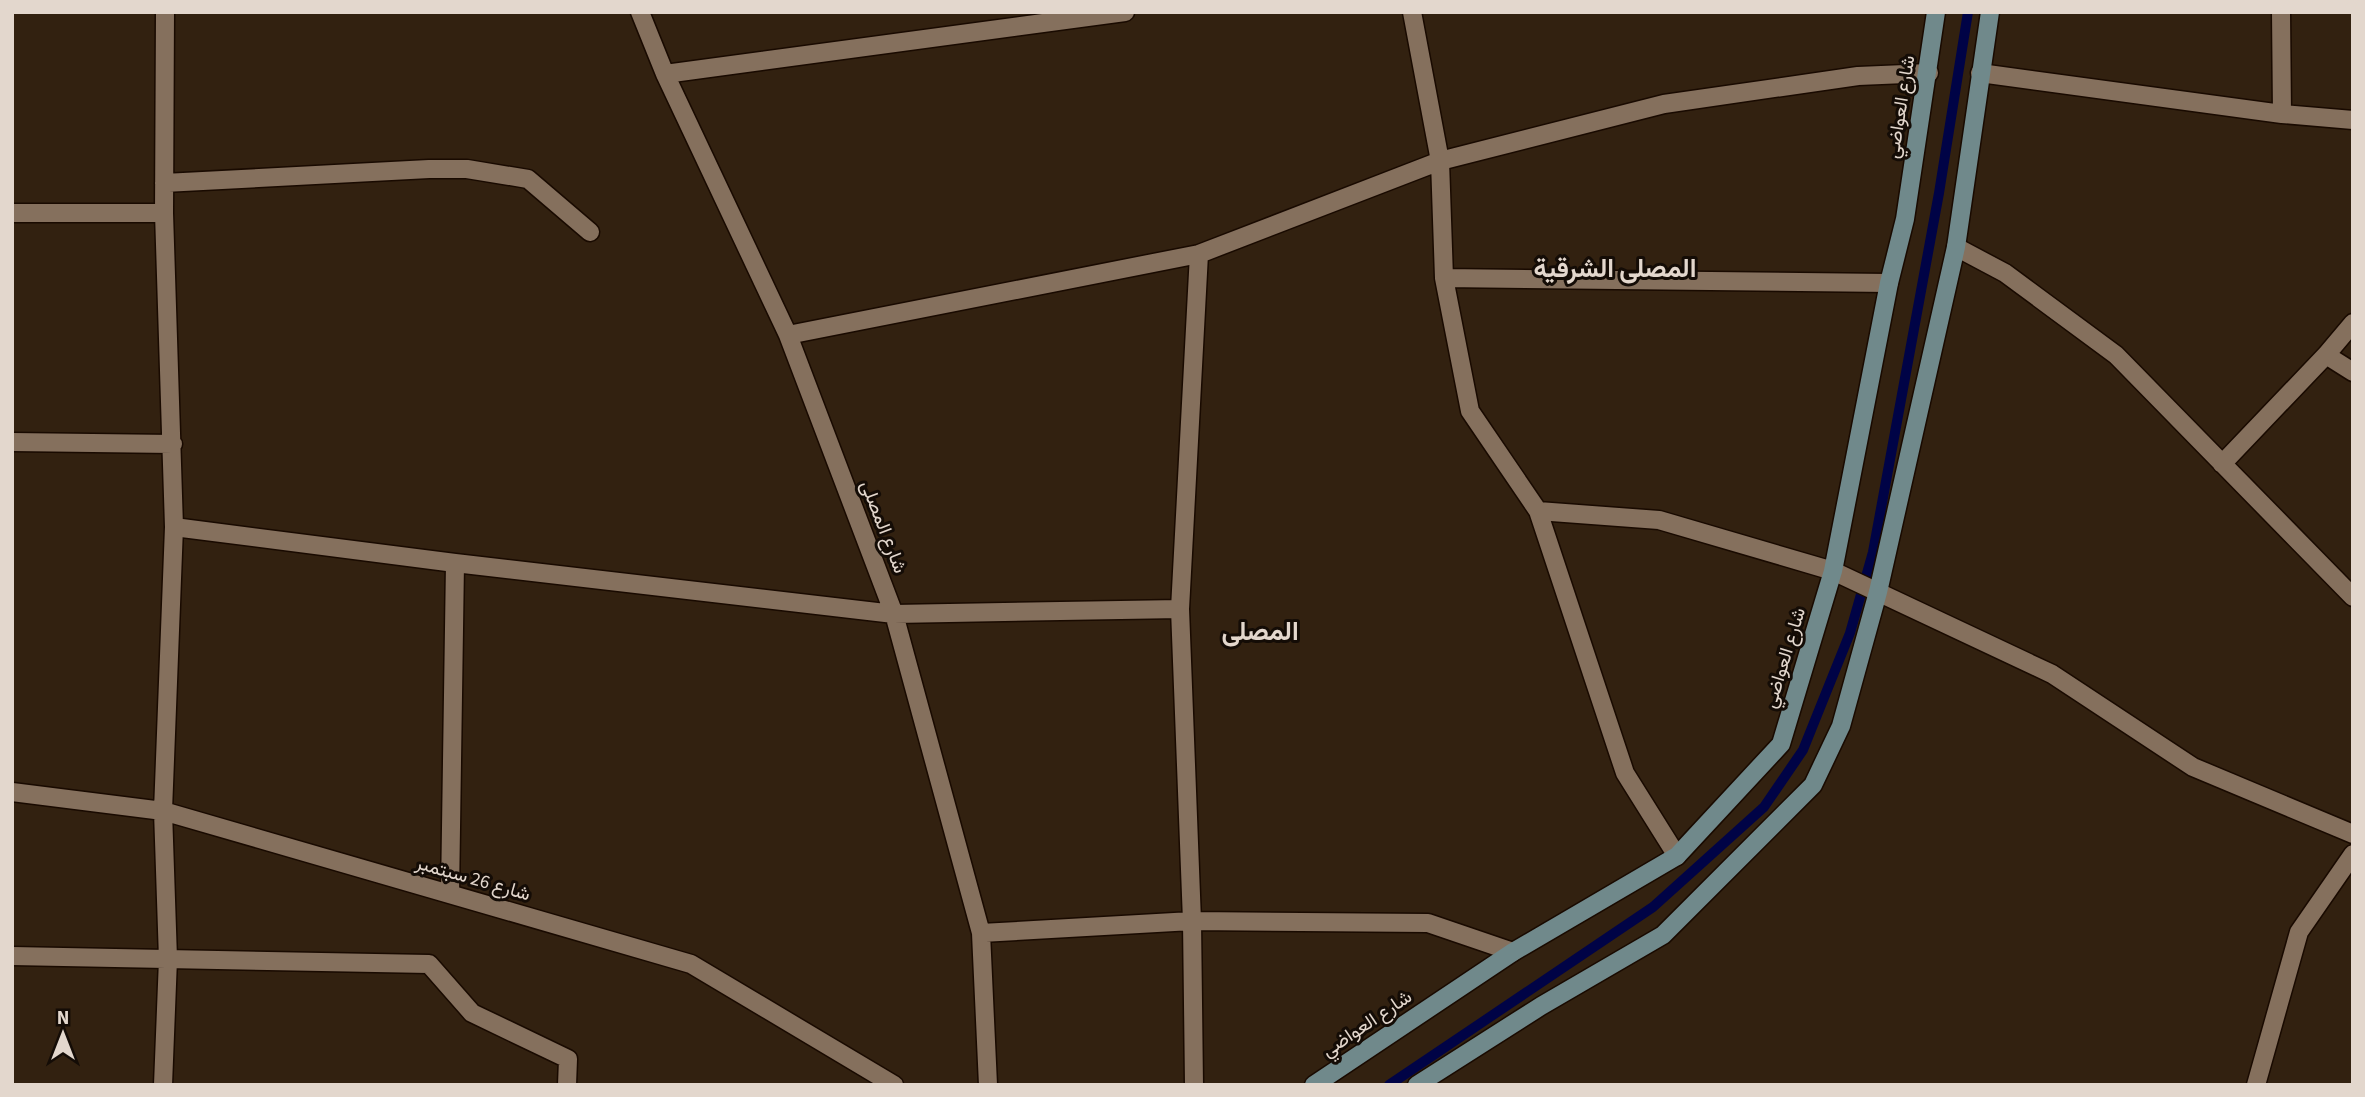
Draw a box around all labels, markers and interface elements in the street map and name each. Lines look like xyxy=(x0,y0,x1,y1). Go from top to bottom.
street label: شارع العواضي xyxy=(1880,54,1923,161)
district label: المصلى الشرقية xyxy=(1534,250,1696,287)
street label: شارع المصلى xyxy=(853,477,913,577)
street label: شارع العواضي xyxy=(1757,604,1814,712)
district label: المصلى xyxy=(1221,613,1299,650)
street label: شارع 26 سبتمبر xyxy=(412,849,533,908)
street label: شارع العواضي xyxy=(1316,984,1418,1065)
north arrow xyxy=(28,999,98,1069)
text: N xyxy=(57,1005,69,1032)

